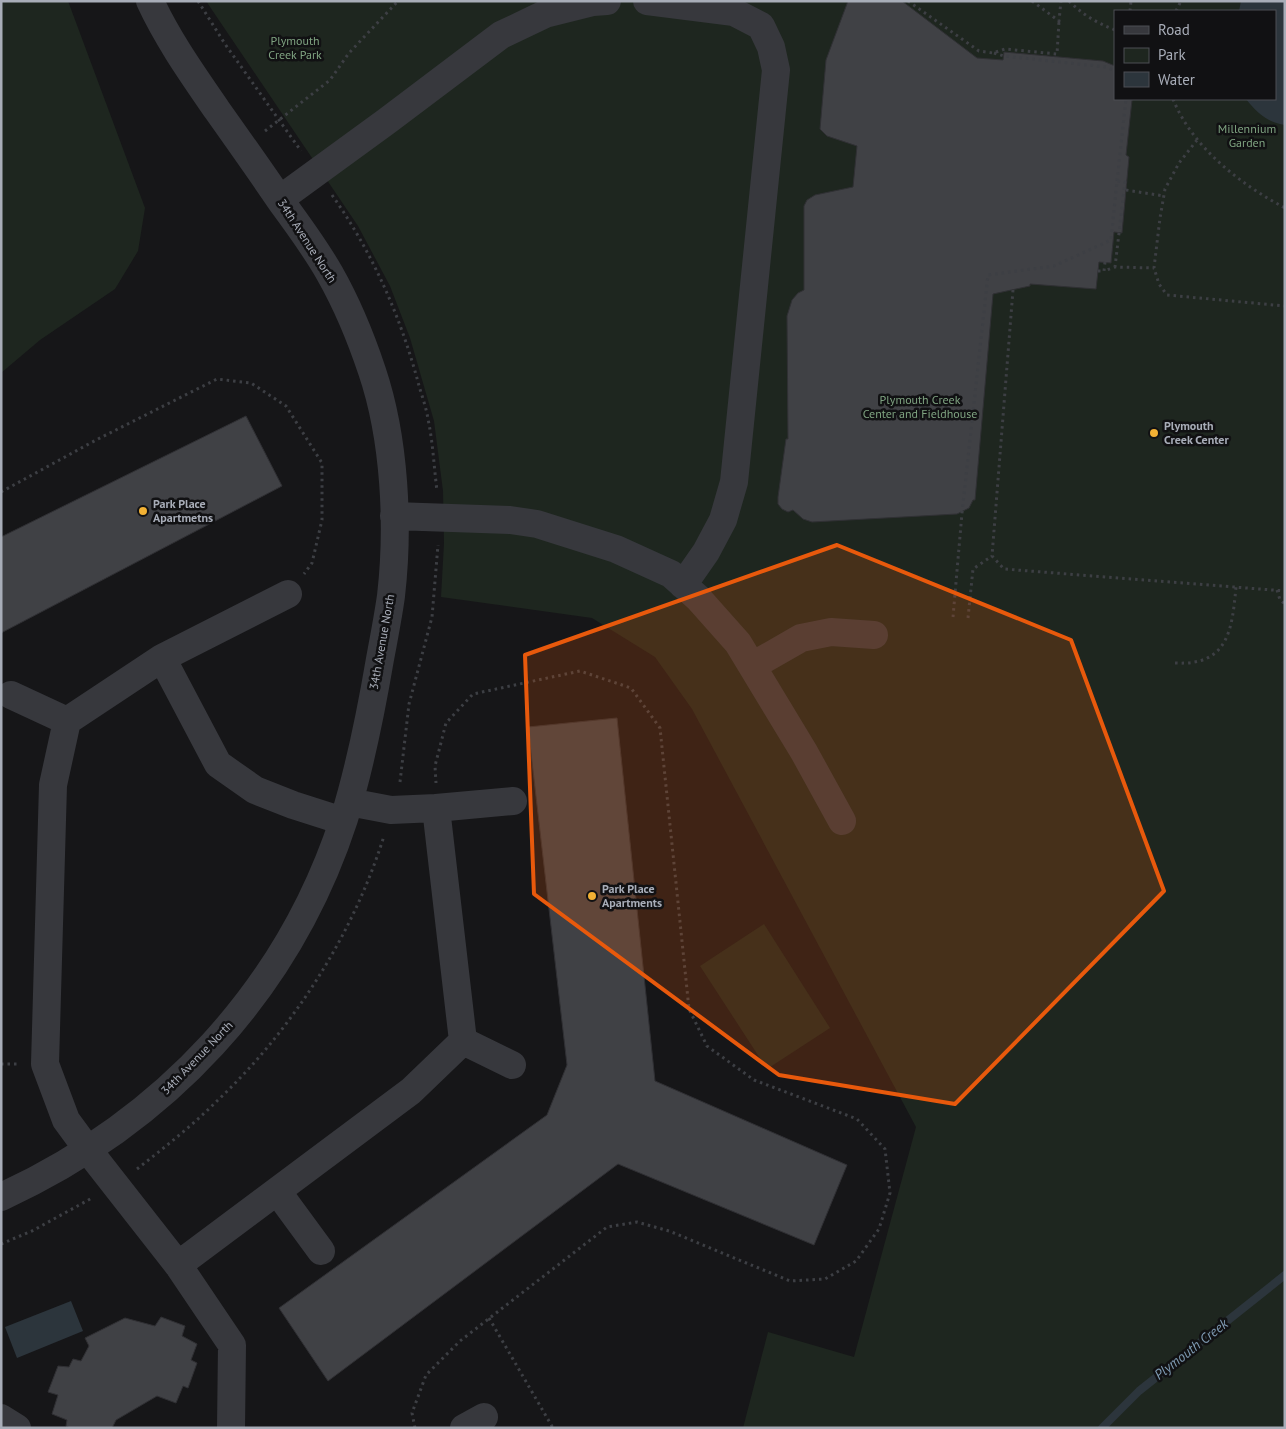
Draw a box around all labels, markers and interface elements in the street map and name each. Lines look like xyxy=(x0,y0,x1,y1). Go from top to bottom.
legend xyxy=(1114,10,1276,100)
text: Road xyxy=(1158,20,1190,39)
park label: Plymouth Creek Park xyxy=(268,33,322,62)
text: Park xyxy=(1158,45,1186,64)
text: Water xyxy=(1158,70,1195,89)
park label: Millennium Garden xyxy=(1218,121,1276,150)
street label: 34th Avenue North xyxy=(275,196,340,285)
park label: Plymouth Creek Center and Fieldhouse xyxy=(863,392,977,421)
place label: Plymouth Creek Center xyxy=(1164,418,1229,447)
marker: Plymouth Creek Center xyxy=(1148,427,1160,439)
place label: Park Place Apartmetns xyxy=(153,496,213,525)
marker: Park Place Apartmetns xyxy=(137,505,149,517)
street label: 34th Avenue North xyxy=(366,593,397,691)
place label: Park Place Apartments xyxy=(602,881,662,910)
marker: Park Place Apartments xyxy=(586,890,598,902)
street label: 34th Avenue North xyxy=(158,1018,236,1098)
water label: Plymouth Creek xyxy=(1151,1314,1232,1383)

